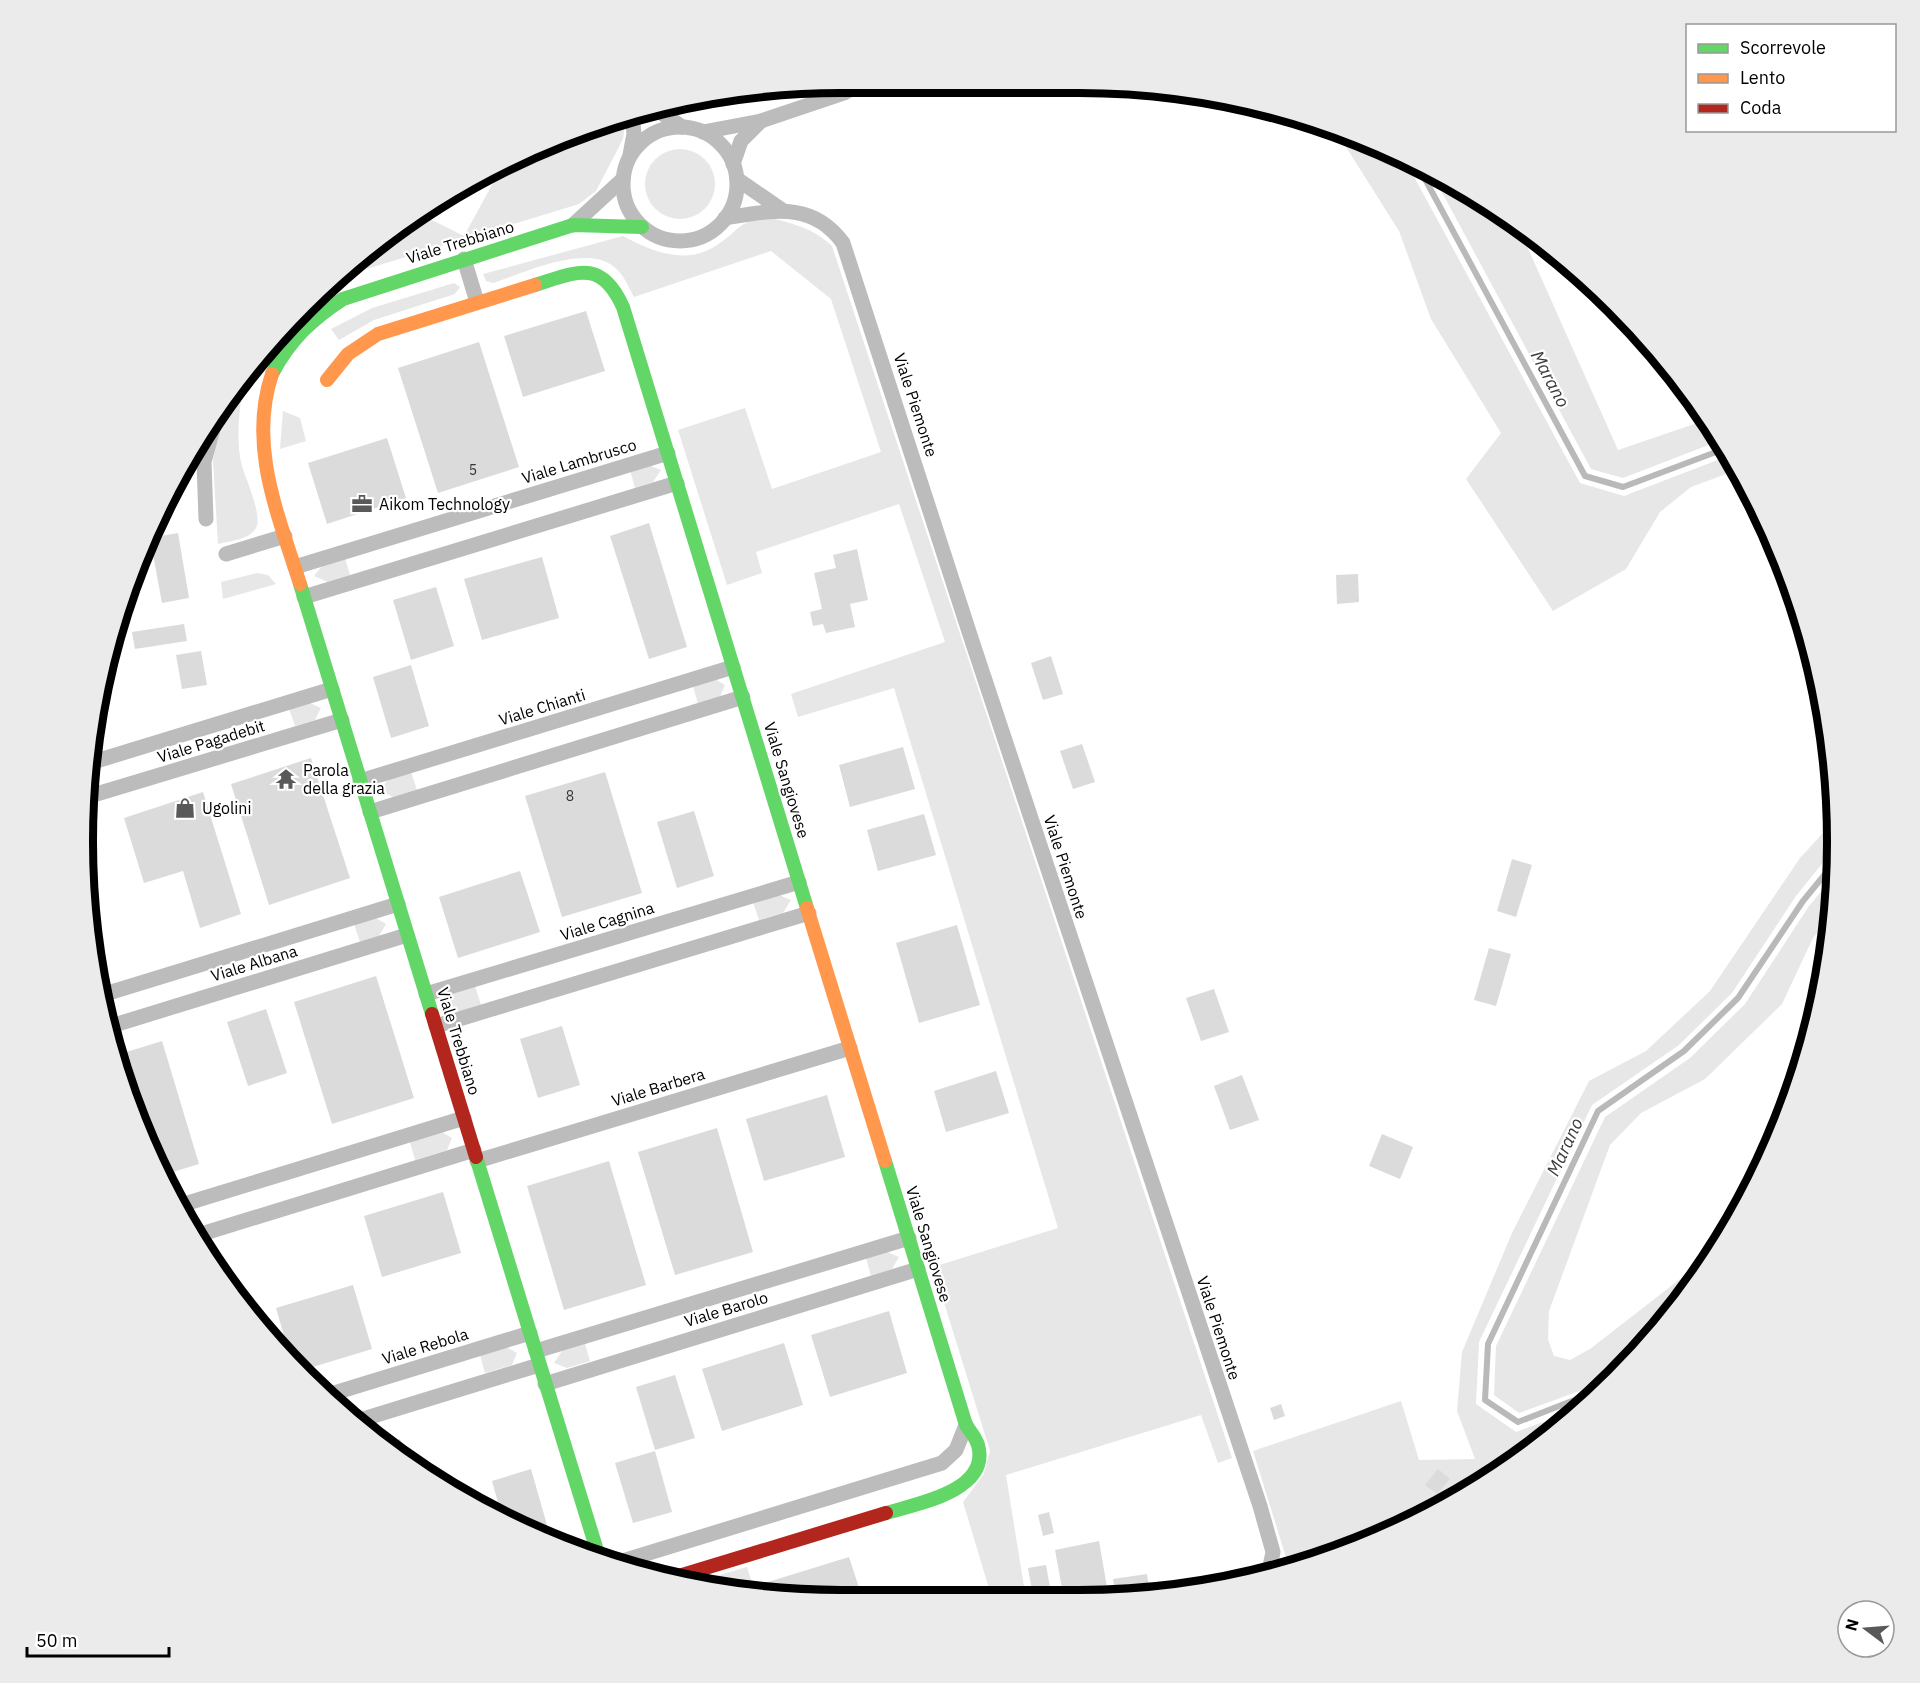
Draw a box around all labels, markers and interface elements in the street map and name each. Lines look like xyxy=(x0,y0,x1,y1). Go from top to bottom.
legend xyxy=(1686,24,1896,132)
text: Scorrevole xyxy=(1740,36,1826,59)
text: Lento xyxy=(1740,66,1785,89)
text: Coda xyxy=(1740,96,1782,119)
street label: Viale Trebbiano xyxy=(404,216,516,268)
water label: Marano xyxy=(1526,346,1575,411)
street label: Viale Piemonte xyxy=(890,351,942,460)
street label: Viale Lambrusco xyxy=(519,434,639,488)
house number: 5 xyxy=(469,461,477,479)
office icon: Aikom Technology xyxy=(350,492,374,516)
place label: Aikom Technology xyxy=(379,494,510,514)
street label: Viale Chianti xyxy=(496,684,588,730)
street label: Viale Pagadebit xyxy=(155,715,267,767)
street label: Viale Sangiovese xyxy=(760,719,814,841)
place label: Parola della grazia xyxy=(303,760,385,798)
temple icon: Parola della grazia xyxy=(274,767,298,791)
house number: 8 xyxy=(566,787,574,805)
shop icon: Ugolini xyxy=(173,796,197,820)
place label: Ugolini xyxy=(202,798,251,818)
street label: Viale Piemonte xyxy=(1040,813,1092,922)
street label: Viale Cagnina xyxy=(558,897,657,945)
street label: Viale Albana xyxy=(208,940,300,986)
street label: Viale Trebbiano xyxy=(433,985,485,1097)
street label: Viale Barbera xyxy=(609,1063,707,1111)
water label: Marano xyxy=(1541,1114,1588,1180)
street label: Viale Sangiovese xyxy=(902,1183,956,1305)
street label: Viale Piemonte xyxy=(1193,1274,1245,1383)
street label: Viale Barolo xyxy=(682,1287,770,1331)
street label: Viale Rebola xyxy=(379,1323,471,1369)
north arrow xyxy=(1836,1599,1896,1659)
text: N xyxy=(1840,1617,1863,1633)
scale bar xyxy=(27,1620,170,1658)
text: 50 m xyxy=(36,1629,78,1652)

